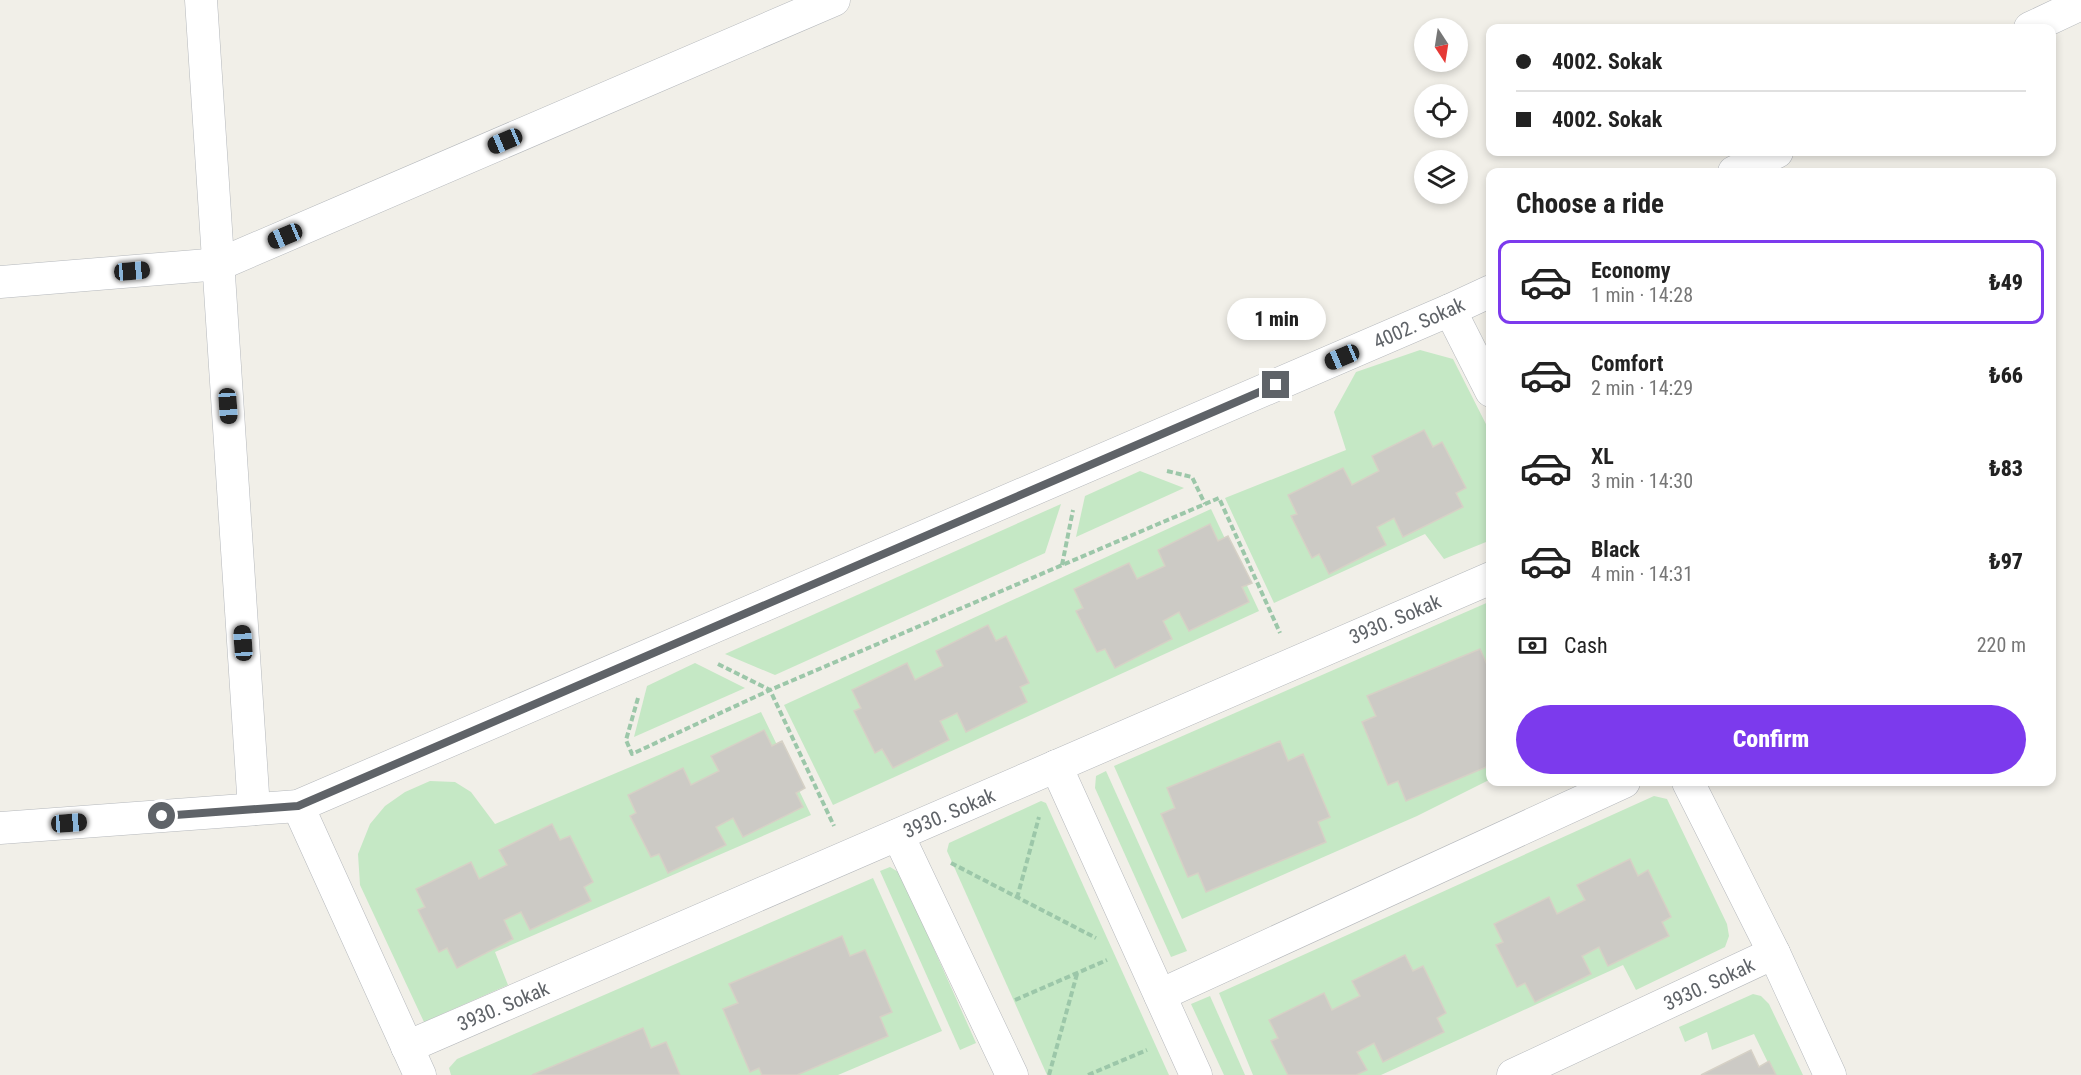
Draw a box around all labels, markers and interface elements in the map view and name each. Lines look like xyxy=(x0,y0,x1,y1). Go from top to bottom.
north arrow xyxy=(1414,18,1468,72)
map controls xyxy=(1414,18,1468,204)
text: 4002. Sokak xyxy=(1552,49,1662,74)
button: locate xyxy=(1414,84,1468,138)
text: 4002. Sokak xyxy=(1552,107,1662,132)
car xyxy=(485,126,525,156)
button: layers xyxy=(1414,150,1468,204)
text: Choose a ride xyxy=(1516,188,1664,220)
car xyxy=(265,221,305,251)
icon: car xyxy=(1519,255,1573,309)
text: Economy xyxy=(1591,258,1671,283)
car xyxy=(113,260,151,282)
text: ₺49 xyxy=(1989,270,2023,295)
text: 1 min · 14:28 xyxy=(1591,283,1693,307)
street label: 4002. Sokak xyxy=(1370,292,1468,354)
callout: 1 min xyxy=(1226,298,1326,340)
text: 1 min xyxy=(1254,307,1299,331)
car xyxy=(1322,342,1362,372)
icon: car xyxy=(1519,348,1573,402)
text: Comfort xyxy=(1591,351,1664,376)
text: ₺66 xyxy=(1989,363,2023,388)
route end xyxy=(1262,371,1289,398)
text: 2 min · 14:29 xyxy=(1591,376,1693,400)
car xyxy=(218,387,238,425)
icon: car xyxy=(1519,441,1573,495)
text: XL xyxy=(1591,444,1614,469)
text: ₺83 xyxy=(1989,456,2023,481)
text: 3 min · 14:30 xyxy=(1591,469,1693,493)
icon: car xyxy=(1519,534,1573,588)
text: Black xyxy=(1591,537,1640,562)
text: ₺97 xyxy=(1989,549,2023,574)
text: 4 min · 14:31 xyxy=(1591,562,1693,586)
street label: 3930. Sokak xyxy=(1345,589,1445,649)
car xyxy=(233,624,253,662)
icon: cash xyxy=(1516,629,1549,662)
text: Cash xyxy=(1564,633,1608,658)
text: 220 m xyxy=(1977,633,2026,657)
button: Confirm xyxy=(1516,705,2026,774)
street label: 3930. Sokak xyxy=(899,783,999,843)
route start xyxy=(148,802,175,829)
car xyxy=(50,813,88,833)
street label: 3930. Sokak xyxy=(1660,953,1758,1015)
street label: 3930. Sokak xyxy=(453,976,553,1036)

